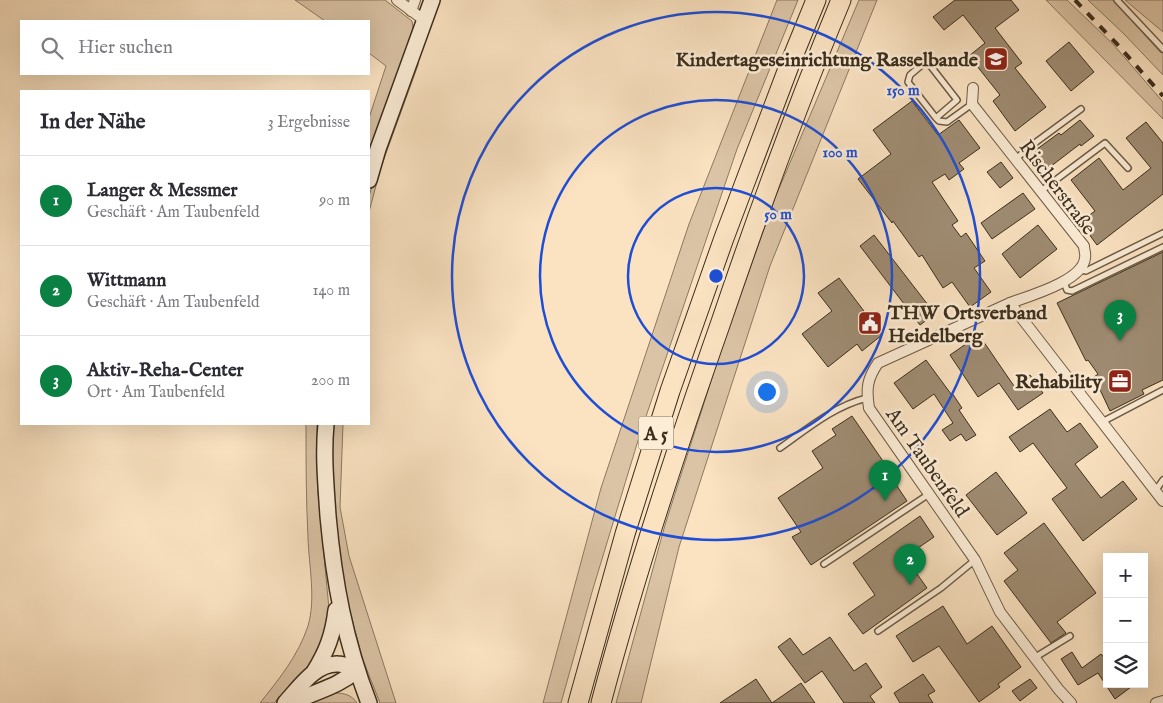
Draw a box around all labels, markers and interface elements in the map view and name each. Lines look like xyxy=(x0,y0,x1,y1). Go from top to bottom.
search box xyxy=(20,20,370,75)
icon: search xyxy=(38,34,66,62)
text: Hier suchen xyxy=(78,36,173,60)
school or university icon: Kindertageseinrichtung Rasselbande xyxy=(983,46,1009,72)
place label: Kindertageseinrichtung Rasselbande xyxy=(675,48,979,73)
text: 150 m xyxy=(886,81,920,100)
text: In der Nähe xyxy=(40,109,146,136)
text: 3 Ergebnisse xyxy=(268,113,350,133)
street label: Rischerstraße xyxy=(1013,135,1101,240)
text: 100 m xyxy=(822,143,858,162)
text: Langer & Messmer xyxy=(87,179,238,203)
text: 1 xyxy=(53,191,59,211)
text: 90 m xyxy=(319,191,350,211)
text: Geschäft · Am Taubenfeld xyxy=(87,203,259,223)
text: 50 m xyxy=(764,205,792,224)
centre of rings xyxy=(707,267,725,285)
text: Wittmann xyxy=(87,269,166,293)
text: 2 xyxy=(52,281,60,301)
text: 140 m xyxy=(312,281,350,301)
text: Geschäft · Am Taubenfeld xyxy=(87,293,259,313)
pin: 3 xyxy=(1104,300,1136,341)
place label: THW Ortsverband Heidelberg xyxy=(887,301,1048,349)
public building icon: THW Ortsverband Heidelberg xyxy=(857,310,883,336)
text: Aktiv-Reha-Center xyxy=(87,359,244,383)
office icon: Rehability xyxy=(1107,368,1133,394)
place label: Rehability xyxy=(1015,370,1103,395)
text: 3 xyxy=(53,371,59,391)
text: 200 m xyxy=(311,371,350,391)
your location xyxy=(754,379,780,405)
text: Ort · Am Taubenfeld xyxy=(87,383,225,403)
street label: Am Taubenfeld xyxy=(879,402,974,523)
road number: A 5 xyxy=(638,416,674,449)
pin: 1 xyxy=(869,460,901,501)
pin: 2 xyxy=(894,544,926,585)
map controls xyxy=(1103,553,1148,688)
button: + xyxy=(1103,553,1148,598)
button: − xyxy=(1103,598,1148,643)
button: layers xyxy=(1103,643,1148,688)

